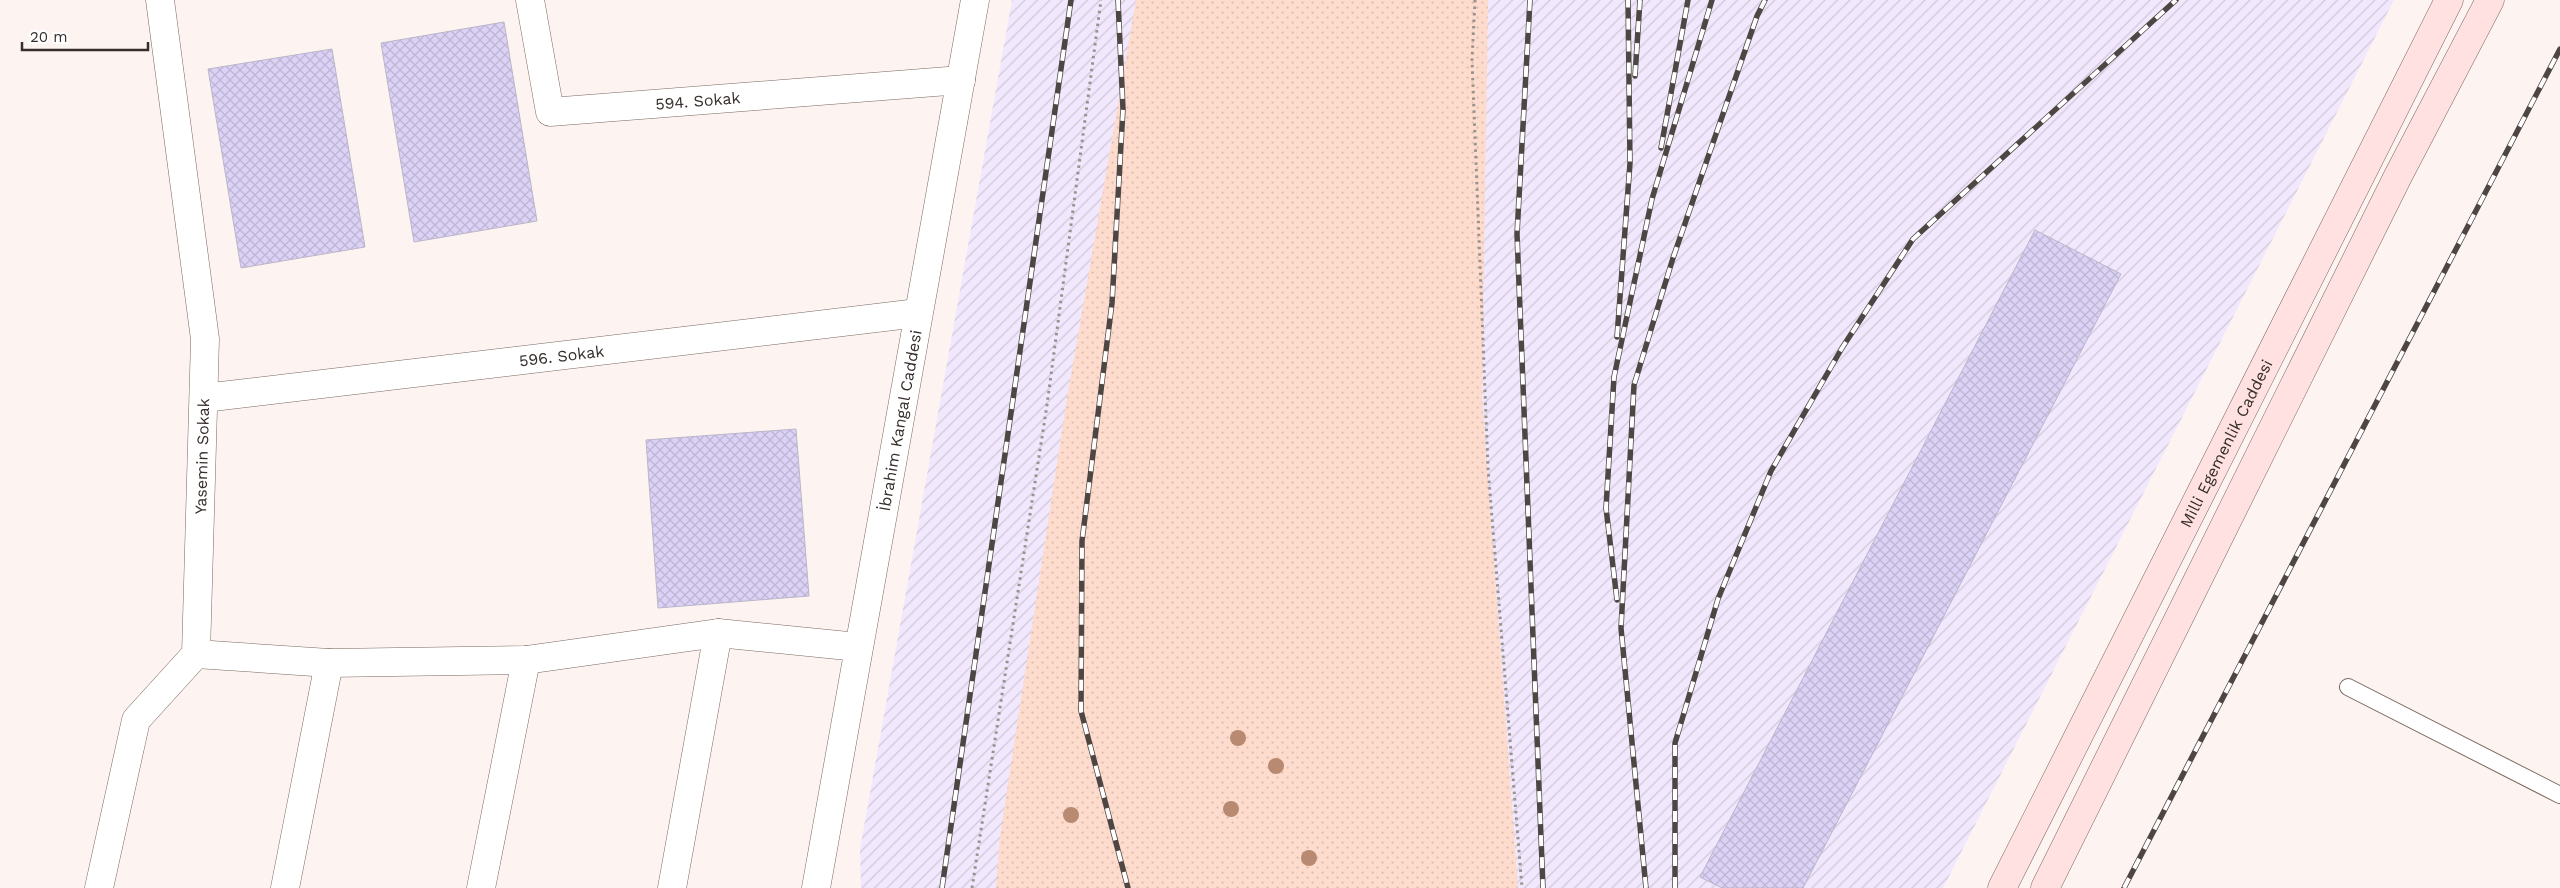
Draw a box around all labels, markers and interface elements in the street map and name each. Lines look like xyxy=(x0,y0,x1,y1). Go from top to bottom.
scale bar xyxy=(22,20,149,52)
text: 20 m xyxy=(30,28,68,46)
street label: 594. Sokak xyxy=(654,88,741,113)
street label: İbrahim Kangal Caddesi xyxy=(874,328,925,513)
street label: 596. Sokak xyxy=(518,341,605,370)
street label: Milli Egemenlik Caddesi xyxy=(2176,356,2276,530)
street label: Yasemin Sokak xyxy=(190,398,213,515)

